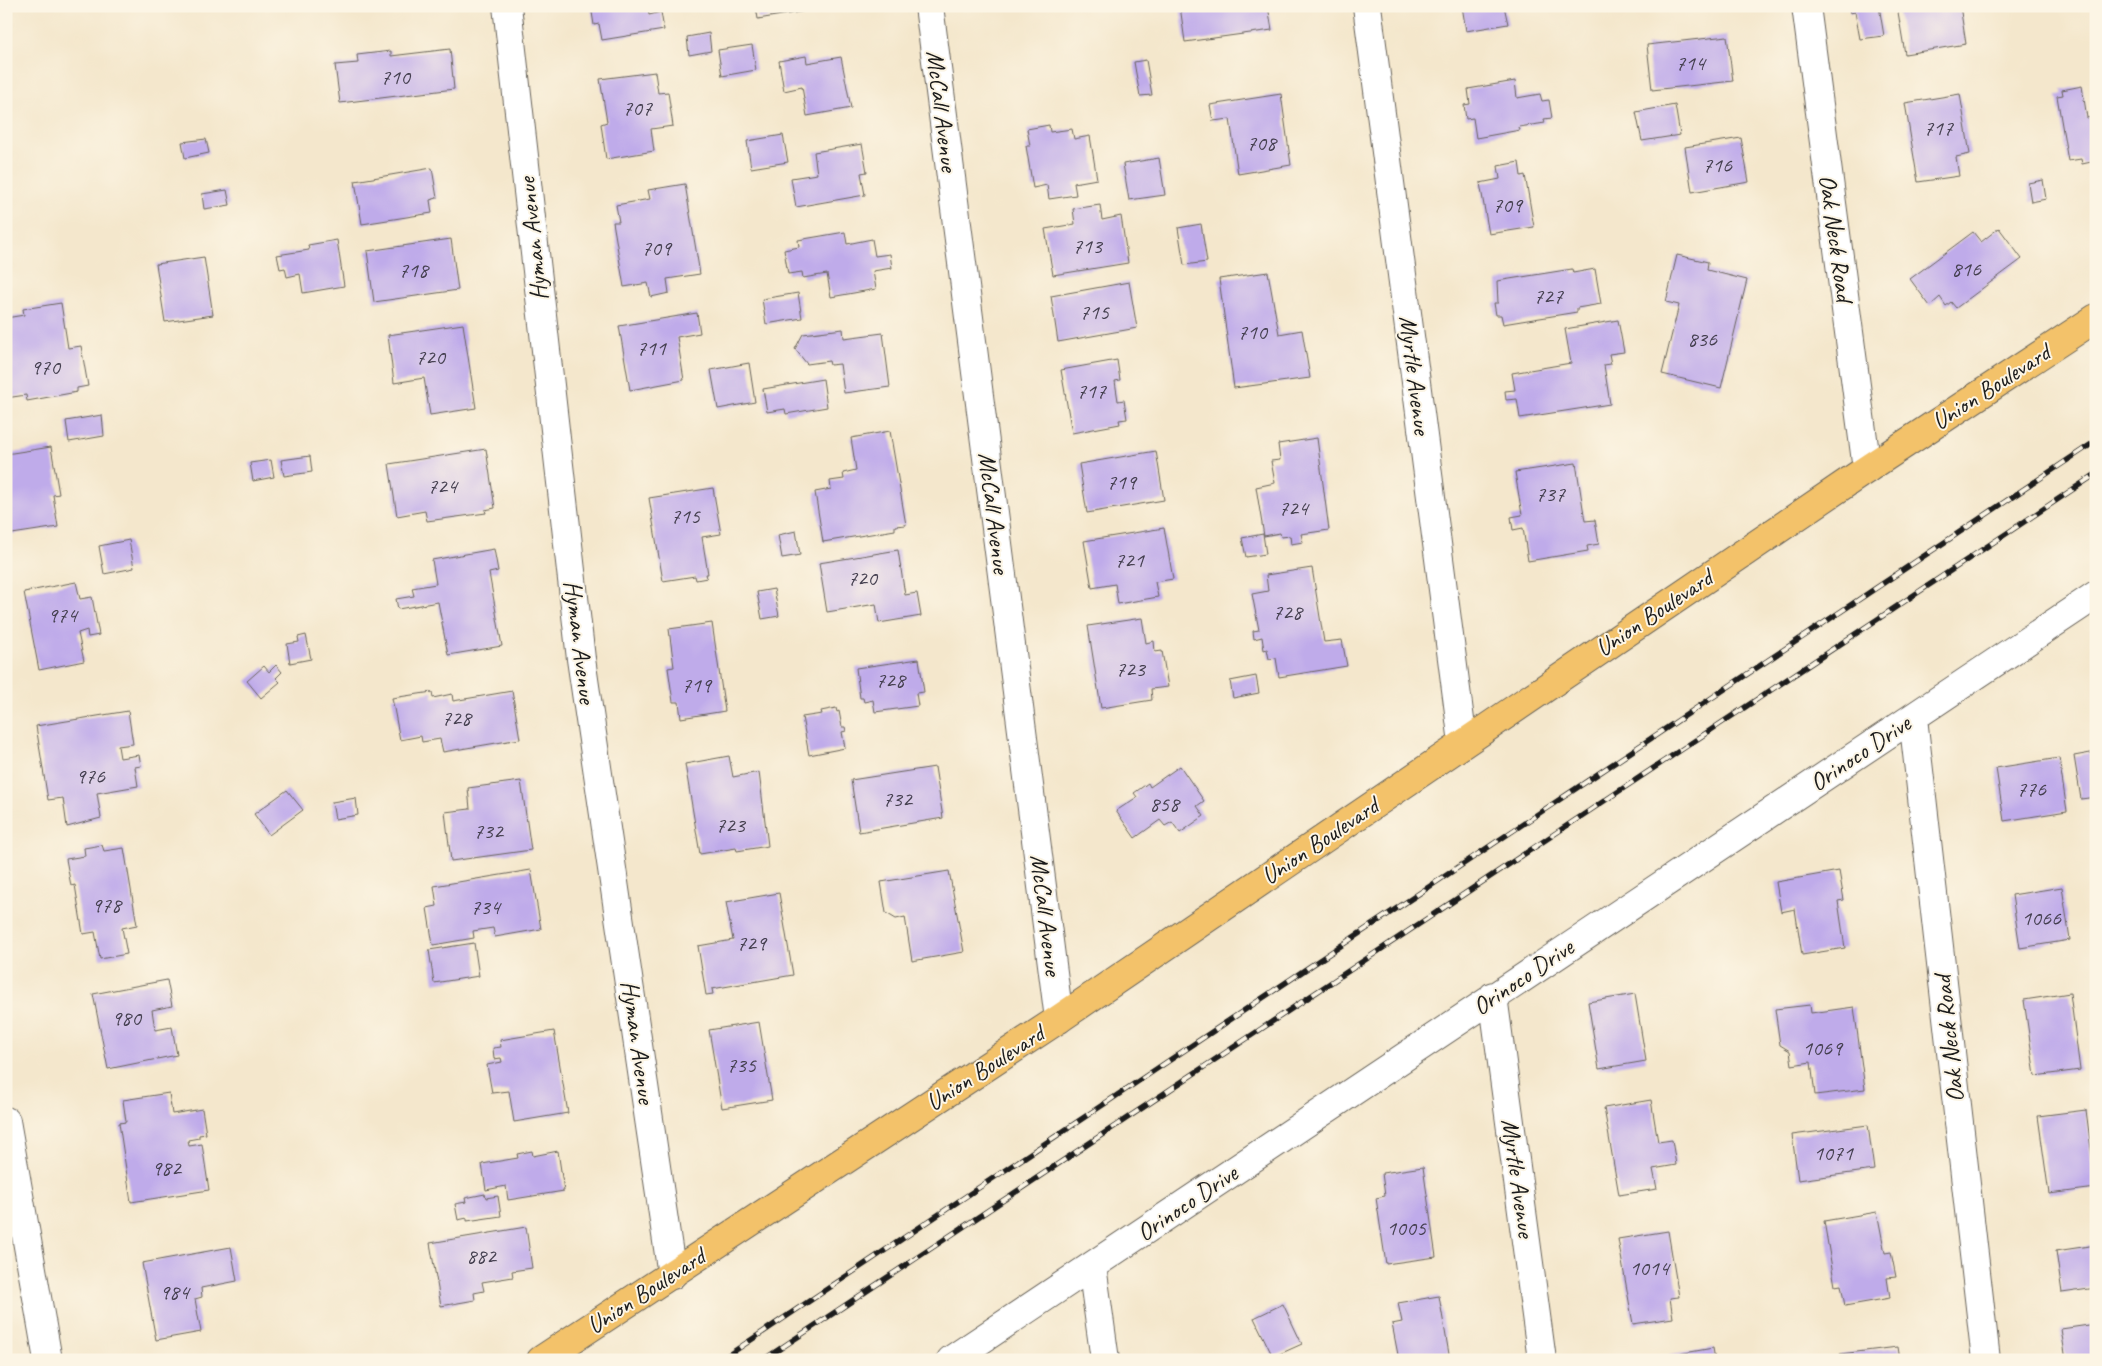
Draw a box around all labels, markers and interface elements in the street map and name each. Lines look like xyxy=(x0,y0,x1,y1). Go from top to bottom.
street label: McCall Avenue xyxy=(919,49,966,175)
house number: 714 xyxy=(1675,49,1707,77)
house number: 710 xyxy=(380,63,412,91)
house number: 707 xyxy=(622,94,653,122)
house number: 717 xyxy=(1923,114,1954,142)
house number: 708 xyxy=(1246,129,1278,157)
house number: 716 xyxy=(1702,151,1733,179)
street label: Oak Neck Road xyxy=(1811,173,1861,308)
street label: Hyman Avenue xyxy=(510,174,555,302)
house number: 709 xyxy=(1492,191,1524,219)
house number: 713 xyxy=(1072,232,1104,260)
house number: 709 xyxy=(641,234,673,262)
house number: 816 xyxy=(1951,255,1982,283)
house number: 718 xyxy=(398,256,430,284)
house number: 727 xyxy=(1533,282,1564,310)
house number: 715 xyxy=(1079,298,1110,326)
street label: Myrtle Avenue xyxy=(1392,314,1438,438)
house number: 710 xyxy=(1237,318,1269,346)
house number: 836 xyxy=(1687,325,1718,353)
house number: 711 xyxy=(636,334,667,362)
street label: Union Boulevard xyxy=(1926,335,2059,437)
house number: 720 xyxy=(415,343,447,371)
house number: 970 xyxy=(30,353,62,381)
house number: 717 xyxy=(1076,377,1107,405)
street label: McCall Avenue xyxy=(971,451,1018,577)
house number: 719 xyxy=(1106,468,1138,496)
house number: 724 xyxy=(427,472,459,500)
house number: 737 xyxy=(1535,480,1566,508)
house number: 724 xyxy=(1278,494,1310,522)
house number: 715 xyxy=(670,502,701,530)
house number: 721 xyxy=(1114,546,1145,574)
street label: Union Boulevard xyxy=(1589,560,1721,664)
house number: 720 xyxy=(847,564,879,592)
street label: Hyman Avenue xyxy=(557,579,604,707)
house number: 728 xyxy=(1272,598,1304,626)
house number: 974 xyxy=(47,601,79,629)
house number: 723 xyxy=(1115,655,1147,683)
house number: 728 xyxy=(875,666,907,694)
house number: 719 xyxy=(681,671,713,699)
house number: 728 xyxy=(441,704,473,732)
street label: Orinoco Drive xyxy=(1803,706,1918,799)
house number: 976 xyxy=(75,762,106,790)
house number: 776 xyxy=(2016,775,2047,803)
house number: 732 xyxy=(882,785,914,813)
street label: Union Boulevard xyxy=(1255,788,1387,892)
house number: 858 xyxy=(1149,790,1181,818)
house number: 723 xyxy=(715,811,747,839)
house number: 732 xyxy=(473,817,505,845)
street label: McCall Avenue xyxy=(1023,853,1070,979)
house number: 978 xyxy=(91,891,123,919)
house number: 734 xyxy=(470,893,502,921)
house number: 1066 xyxy=(2021,904,2062,932)
house number: 729 xyxy=(736,929,768,957)
street label: Orinoco Drive xyxy=(1466,930,1581,1023)
street label: Oak Neck Road xyxy=(1926,970,1972,1104)
street label: Hyman Avenue xyxy=(614,978,663,1107)
house number: 980 xyxy=(111,1004,143,1032)
street label: Union Boulevard xyxy=(920,1016,1053,1118)
house number: 1069 xyxy=(1802,1034,1844,1062)
house number: 735 xyxy=(726,1051,757,1079)
street label: Myrtle Avenue xyxy=(1494,1117,1542,1241)
house number: 1071 xyxy=(1813,1139,1854,1167)
house number: 982 xyxy=(151,1154,183,1182)
street label: Orinoco Drive xyxy=(1130,1156,1245,1249)
house number: 1005 xyxy=(1386,1214,1427,1242)
street label: Union Boulevard xyxy=(581,1239,714,1341)
house number: 882 xyxy=(466,1242,498,1270)
house number: 1014 xyxy=(1629,1254,1671,1282)
house number: 984 xyxy=(159,1278,191,1306)

